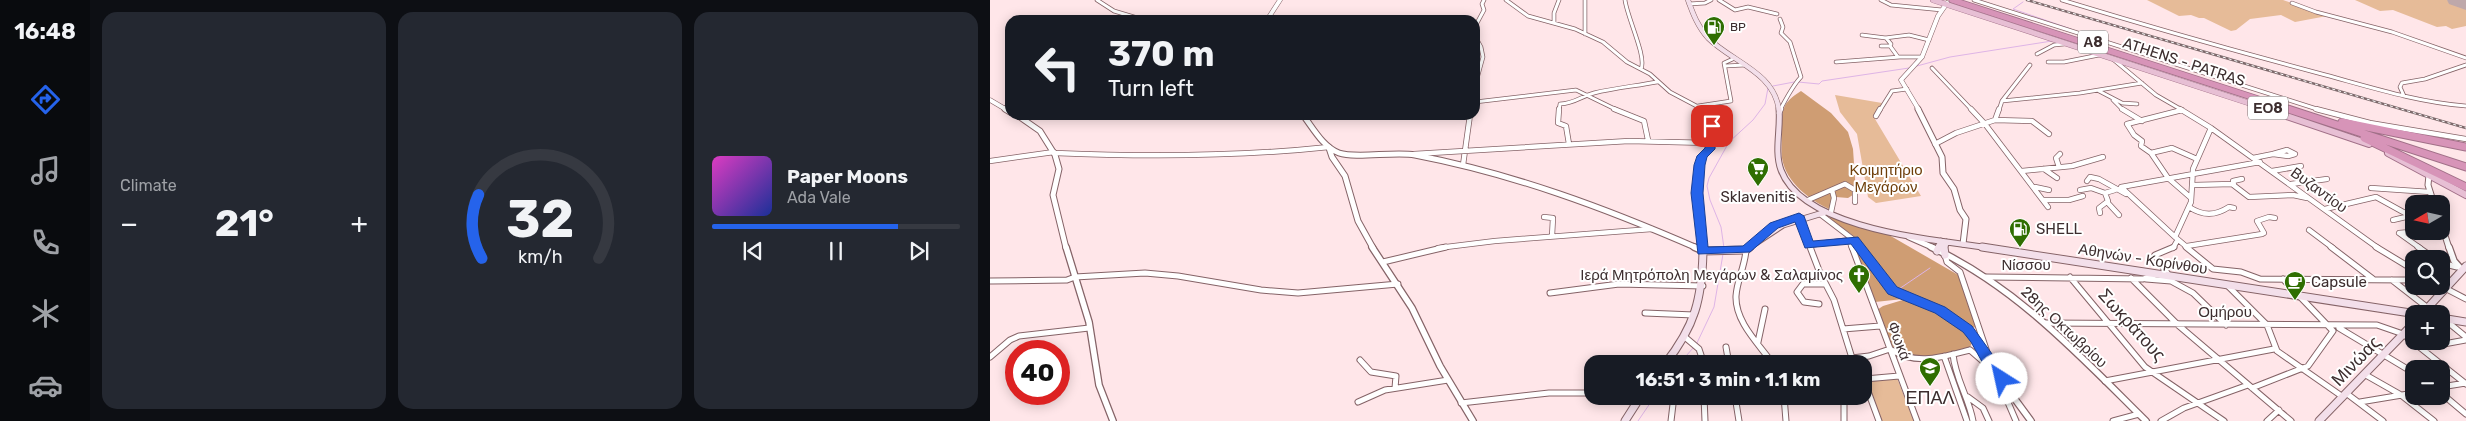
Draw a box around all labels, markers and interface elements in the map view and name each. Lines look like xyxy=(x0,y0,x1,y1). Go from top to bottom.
fuel station icon: BP xyxy=(1702,15,1726,46)
text: 16:48 xyxy=(14,18,76,45)
place label: BP xyxy=(1730,20,1746,34)
road number: Α8 xyxy=(2078,31,2108,54)
text: 370 m xyxy=(1108,33,1214,75)
street label: ATHENS - PATRAS xyxy=(2121,34,2247,90)
icon: left xyxy=(1025,35,1090,100)
text: Turn left xyxy=(1108,75,1194,102)
icon: directions xyxy=(28,82,63,117)
road number: ΕΟ8 xyxy=(2248,96,2288,120)
pin xyxy=(1691,105,1733,147)
icon: arrive xyxy=(1698,112,1726,140)
icon: music xyxy=(28,153,63,188)
supermarket icon: Sklavenitis xyxy=(1746,156,1770,187)
park label: Κοιμητήριο Μεγάρων xyxy=(1850,161,1922,196)
street label: Βυζαντίου xyxy=(2287,163,2351,217)
text: Paper Moons xyxy=(787,165,908,188)
text: Climate xyxy=(120,176,177,195)
text: 32 xyxy=(506,188,574,250)
text: Ada Vale xyxy=(787,188,851,207)
place label: Sklavenitis xyxy=(1720,188,1796,206)
north arrow xyxy=(2405,195,2450,240)
map controls xyxy=(2405,195,2450,405)
text: 21° xyxy=(215,200,274,246)
text: − xyxy=(120,207,138,240)
text: + xyxy=(351,207,368,240)
fuel station icon: SHELL xyxy=(2008,217,2032,248)
place label: SHELL xyxy=(2036,220,2083,238)
icon: phone xyxy=(28,225,63,260)
icon: previous xyxy=(739,237,767,265)
icon: pause xyxy=(822,237,850,265)
icon: next xyxy=(905,237,933,265)
street label: Αθηνών - Κορίνθου xyxy=(2077,240,2209,278)
text: km/h xyxy=(518,246,562,267)
button: search xyxy=(2405,250,2450,295)
street label: Νίσσου xyxy=(2001,256,2051,274)
church icon: Ιερά Μητρόπολη Μεγάρων & Σαλαμίνος xyxy=(1847,263,1871,294)
place label: Ιερά Μητρόπολη Μεγάρων & Σαλαμίνος xyxy=(1580,266,1843,284)
cafe icon: Capsule xyxy=(2283,270,2307,301)
place label: Capsule xyxy=(2311,273,2367,291)
street label: 28ης Οκτωβρίου xyxy=(2017,282,2111,372)
street label: Σωκράτους xyxy=(2094,284,2171,366)
icon: climate xyxy=(28,296,63,331)
street label: Ομήρου xyxy=(2198,303,2252,321)
button: + xyxy=(2405,305,2450,350)
street label: Φωκά xyxy=(1883,319,1915,363)
street label: Μινώας xyxy=(2327,331,2385,391)
speed limit sign: 40 xyxy=(1005,340,1070,405)
position arrow xyxy=(1975,352,2027,404)
school or university icon: ΕΠΑΛ xyxy=(1918,356,1942,387)
button: − xyxy=(2405,360,2450,405)
icon: car xyxy=(28,368,63,403)
text: 16:51 · 3 min · 1.1 km xyxy=(1636,368,1820,391)
place label: ΕΠΑΛ xyxy=(1905,387,1955,409)

